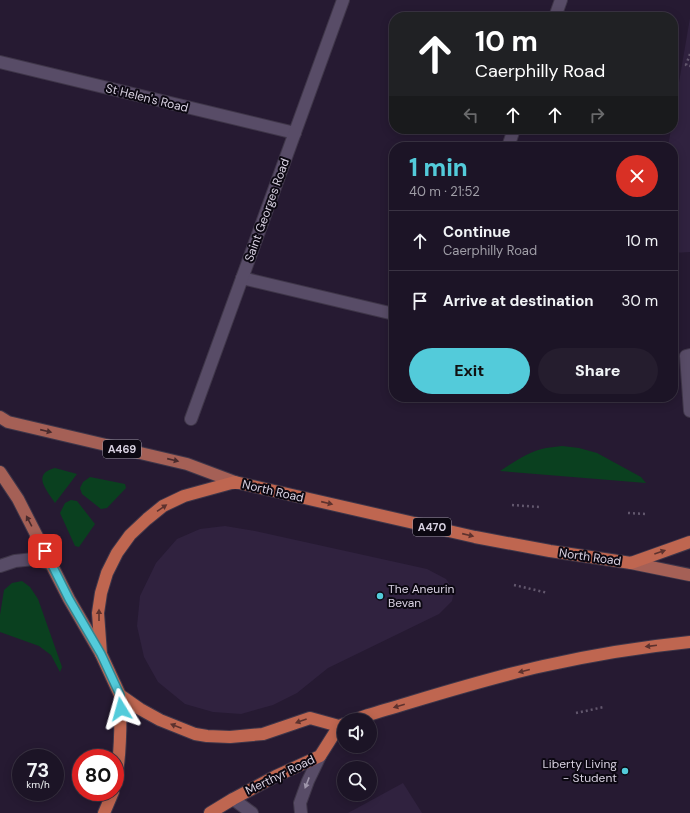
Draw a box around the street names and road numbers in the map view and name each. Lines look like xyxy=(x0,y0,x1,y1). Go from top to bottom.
street label: St Helen's Road xyxy=(104,80,190,116)
street label: Saint Georges Road xyxy=(241,156,293,264)
road number: A469 xyxy=(103,440,141,458)
street label: North Road xyxy=(241,476,305,506)
road number: A470 xyxy=(413,518,451,536)
street label: North Road xyxy=(558,545,622,569)
street label: Merthyr Road xyxy=(243,751,317,799)

